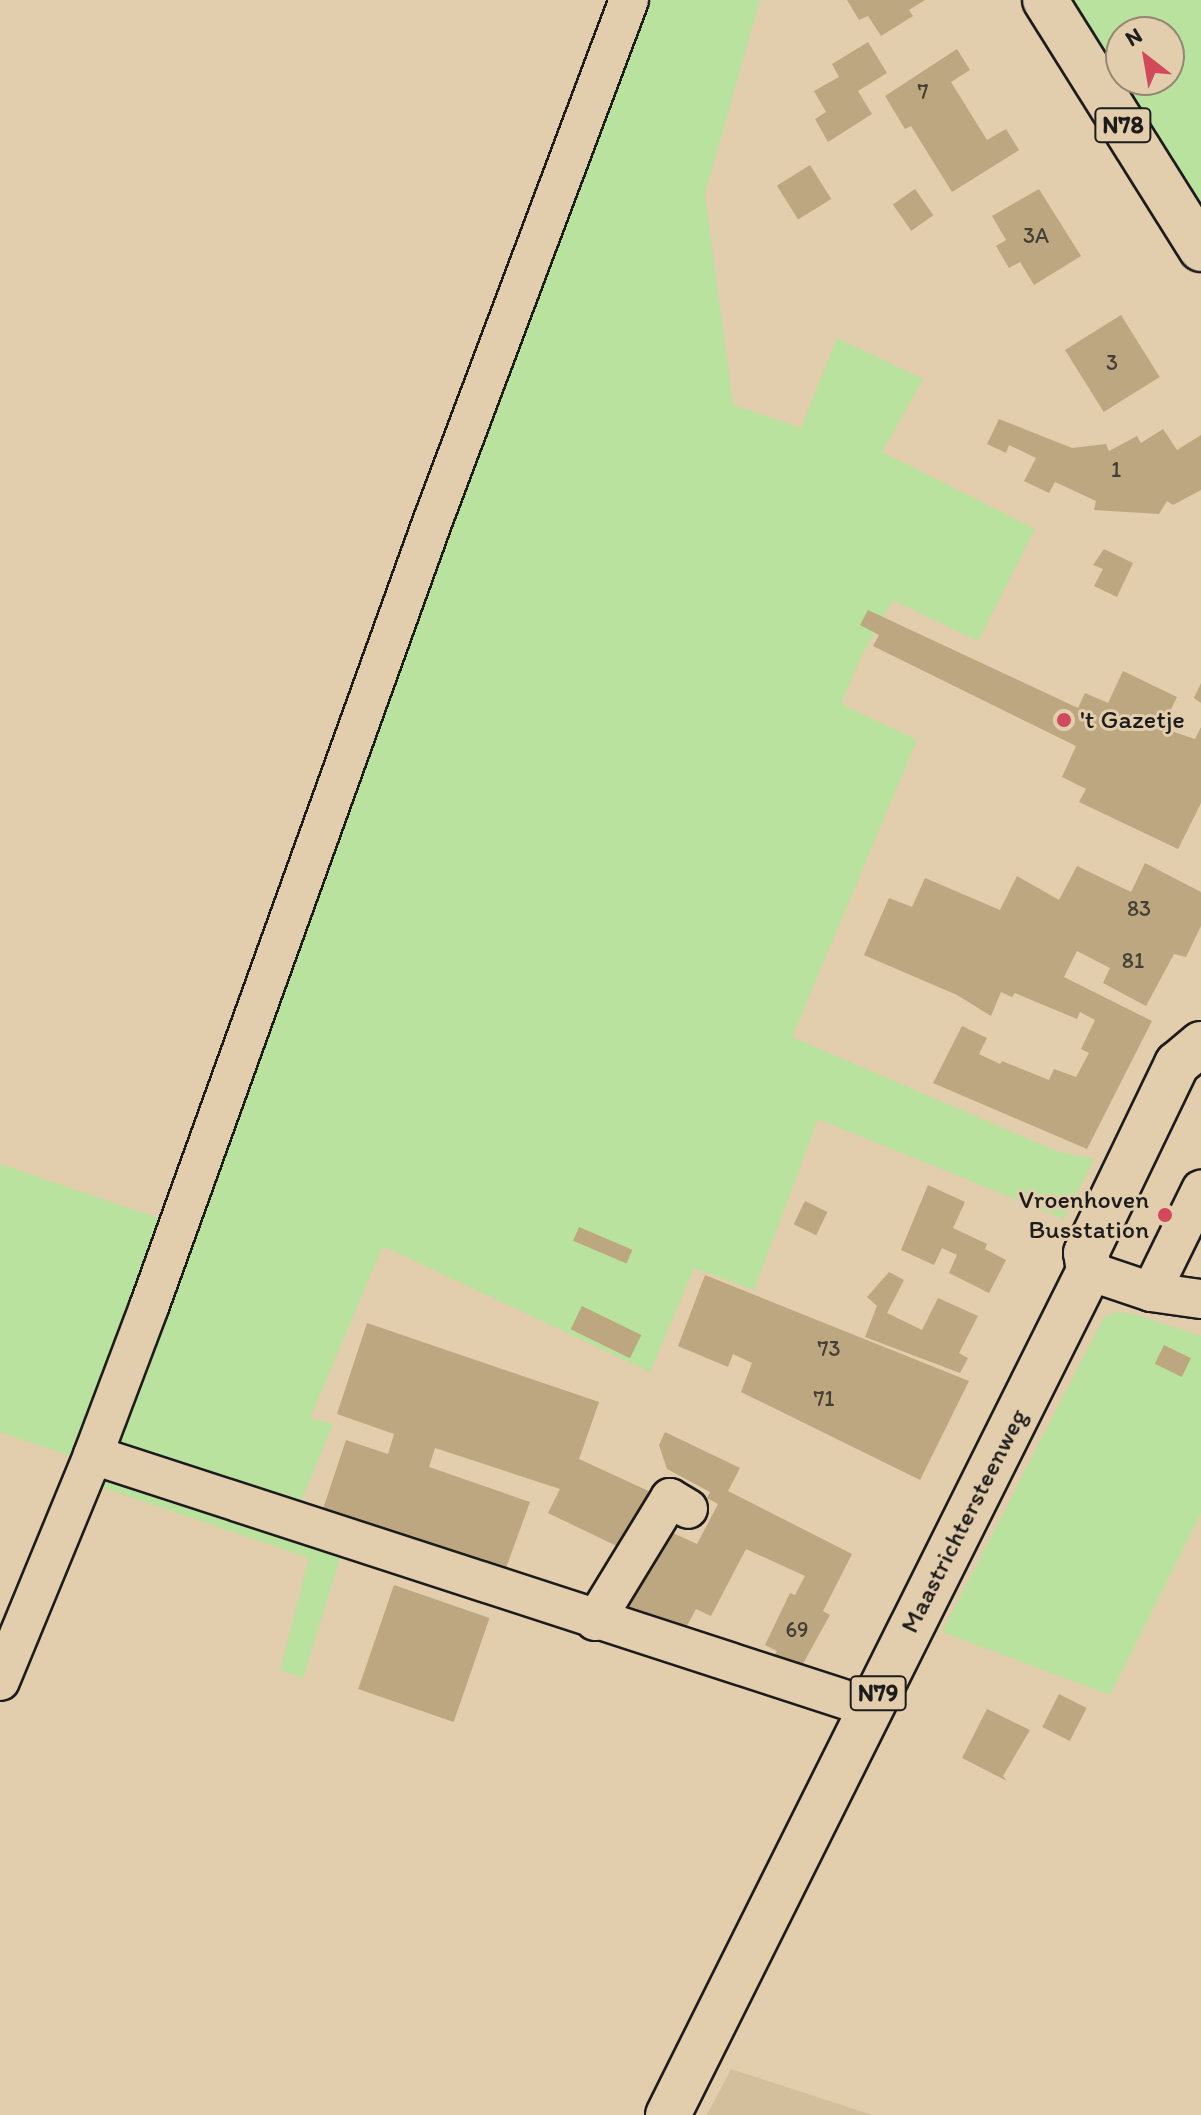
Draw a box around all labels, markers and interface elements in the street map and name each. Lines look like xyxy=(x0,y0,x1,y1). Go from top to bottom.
north arrow xyxy=(1105,16,1185,96)
text: N xyxy=(1120,21,1147,52)
house number: 7 xyxy=(918,79,928,105)
road number: N78 xyxy=(1093,105,1153,145)
house number: 3A xyxy=(1023,223,1049,249)
house number: 3 xyxy=(1106,350,1118,376)
house number: 1 xyxy=(1111,457,1121,483)
place label: 't Gazetje xyxy=(1080,704,1185,736)
marker: 't Gazetje xyxy=(1055,711,1073,729)
house number: 83 xyxy=(1127,896,1151,922)
house number: 81 xyxy=(1122,948,1144,974)
place label: Vroenhoven Busstation xyxy=(1019,1184,1149,1246)
marker: Vroenhoven Busstation xyxy=(1156,1206,1174,1224)
house number: 73 xyxy=(818,1336,840,1362)
house number: 71 xyxy=(813,1386,835,1412)
street label: Maastrichtersteenweg xyxy=(894,1404,1034,1638)
house number: 69 xyxy=(785,1617,809,1643)
road number: N79 xyxy=(848,1673,908,1713)

